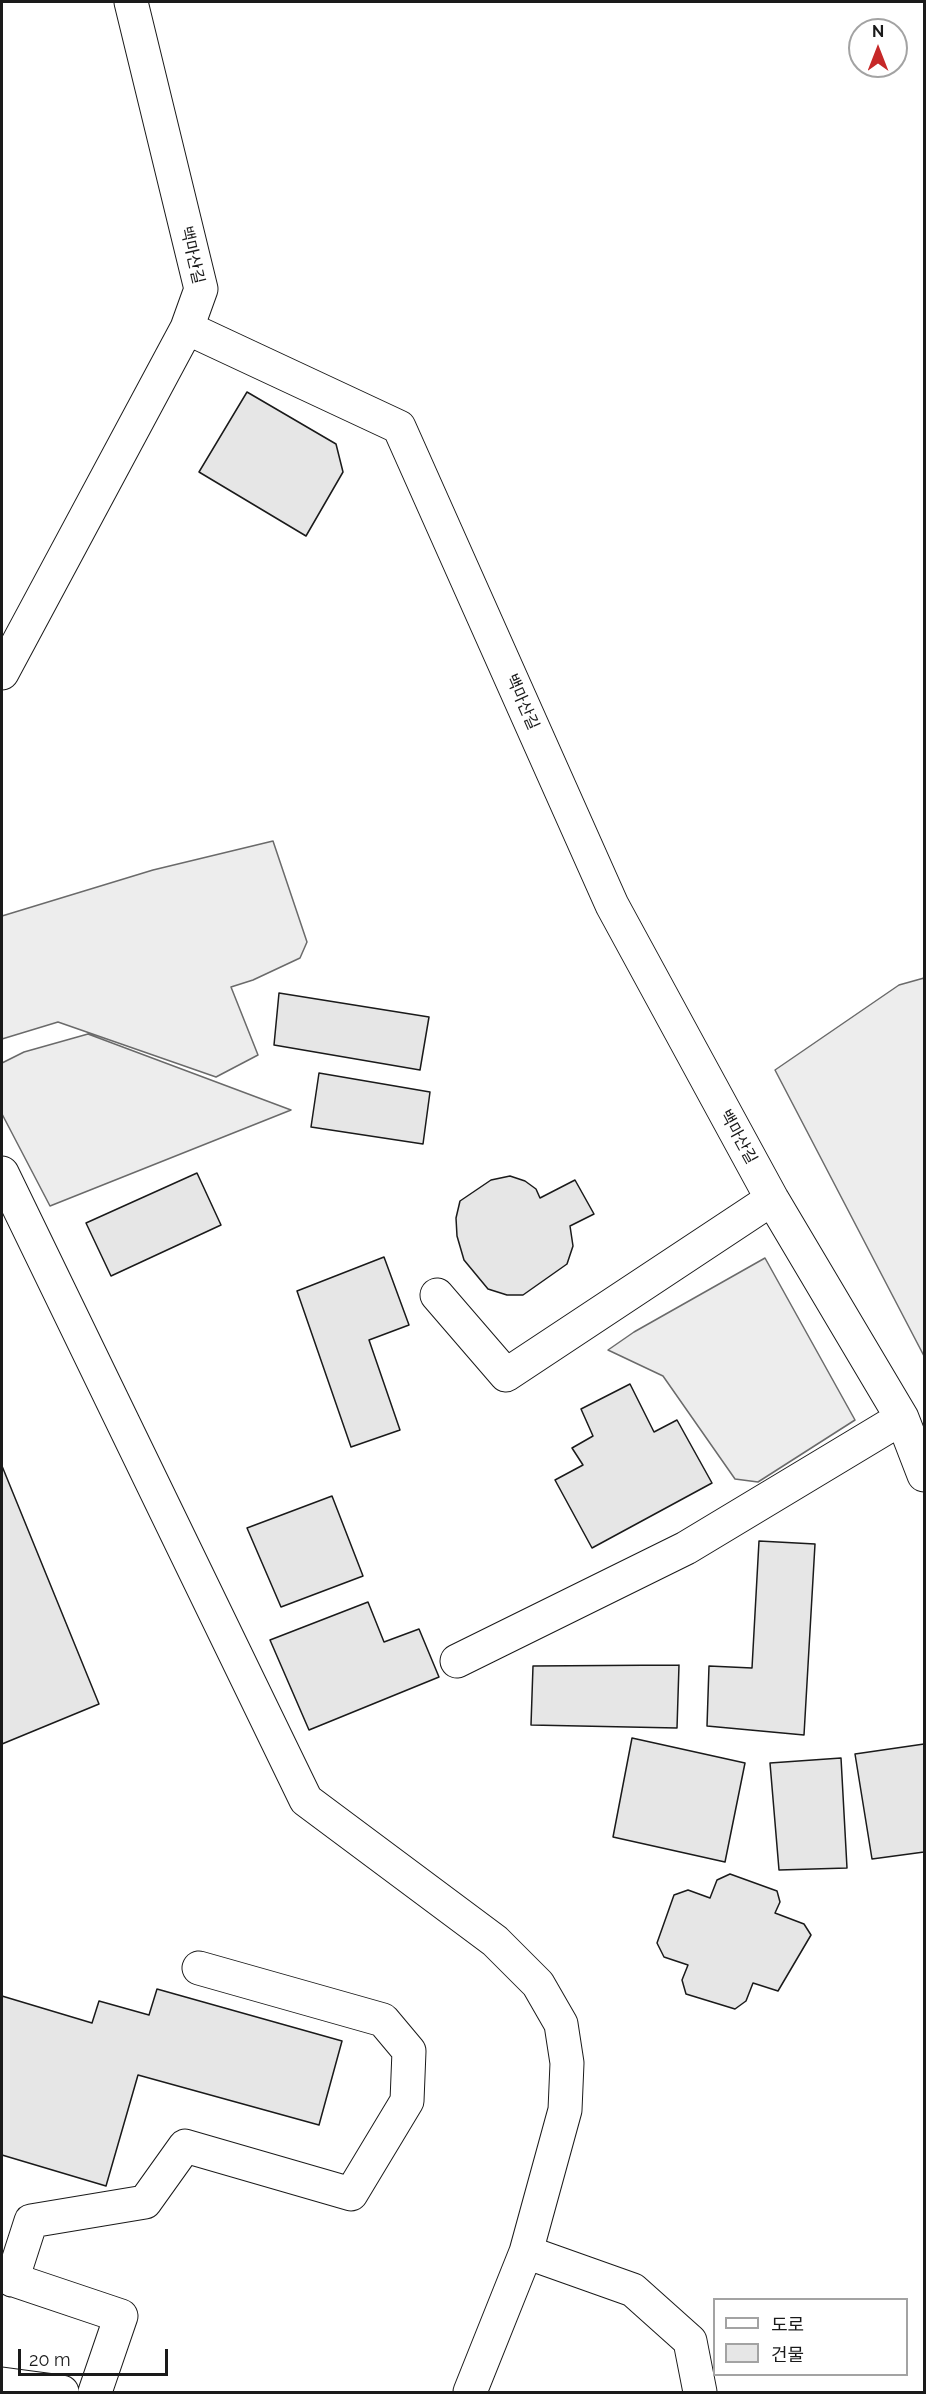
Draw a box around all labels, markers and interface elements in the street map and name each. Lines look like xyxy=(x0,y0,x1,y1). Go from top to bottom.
north arrow xyxy=(848,18,908,78)
text: N xyxy=(872,22,884,41)
street label: 백마산길 xyxy=(176,224,208,286)
street label: 백마산길 xyxy=(501,671,543,733)
street label: 백마산길 xyxy=(715,1107,761,1167)
legend xyxy=(713,2298,908,2376)
text: 도로 xyxy=(771,2314,804,2335)
scale bar xyxy=(21,2337,171,2375)
text: 건물 xyxy=(771,2344,804,2365)
text: 20 m xyxy=(29,2349,71,2370)

